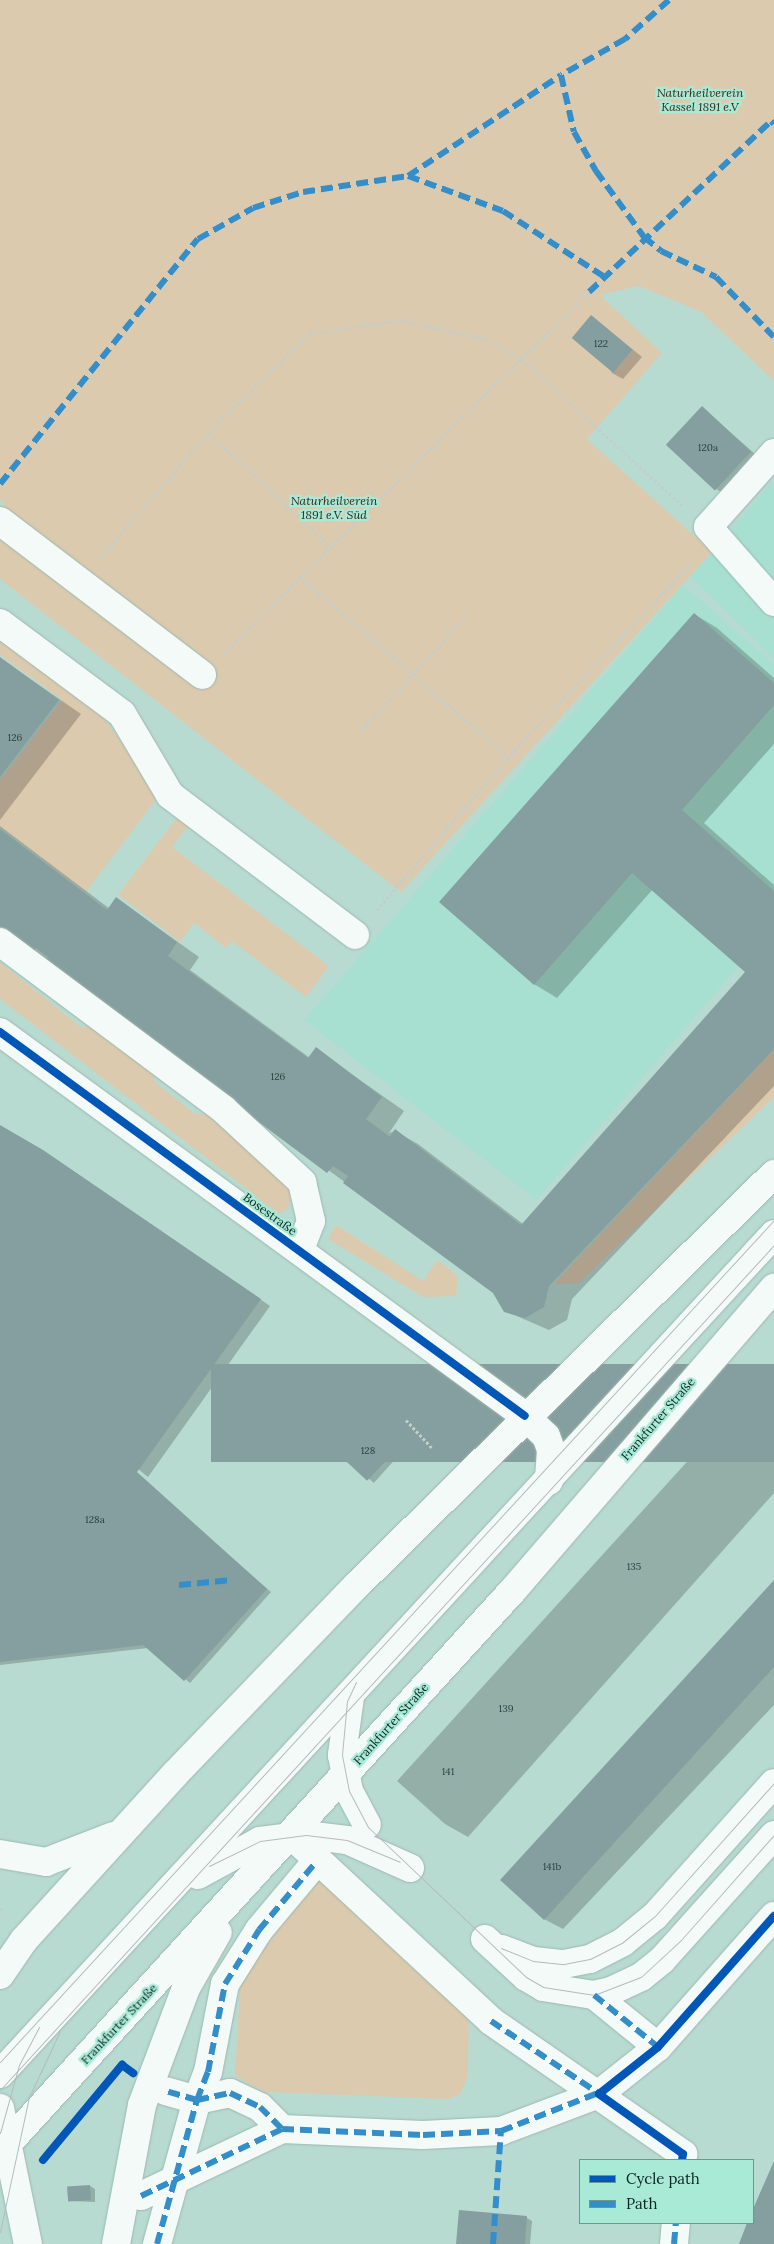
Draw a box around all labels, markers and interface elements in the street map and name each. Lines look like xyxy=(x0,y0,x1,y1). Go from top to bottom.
park label: Naturheilverein Kassel 1891 e.V xyxy=(657,86,743,114)
house number: 122 xyxy=(594,338,608,350)
house number: 120a xyxy=(698,442,718,454)
park label: Naturheilverein 1891 e.V. Süd xyxy=(291,494,377,522)
house number: 126 xyxy=(8,732,22,744)
house number: 126 xyxy=(271,1071,285,1083)
street label: Bosestraße xyxy=(240,1190,300,1238)
street label: Frankfurter Straße xyxy=(618,1375,698,1463)
house number: 128 xyxy=(361,1445,375,1457)
house number: 128a xyxy=(85,1514,105,1526)
house number: 135 xyxy=(627,1561,641,1573)
street label: Frankfurter Straße xyxy=(351,1680,431,1768)
house number: 139 xyxy=(499,1703,513,1715)
house number: 141 xyxy=(442,1766,454,1778)
house number: 141b xyxy=(543,1861,561,1873)
street label: Frankfurter Straße xyxy=(78,1981,160,2067)
legend xyxy=(579,2159,754,2224)
text: Cycle path xyxy=(626,2169,700,2188)
text: Path xyxy=(626,2194,657,2213)

